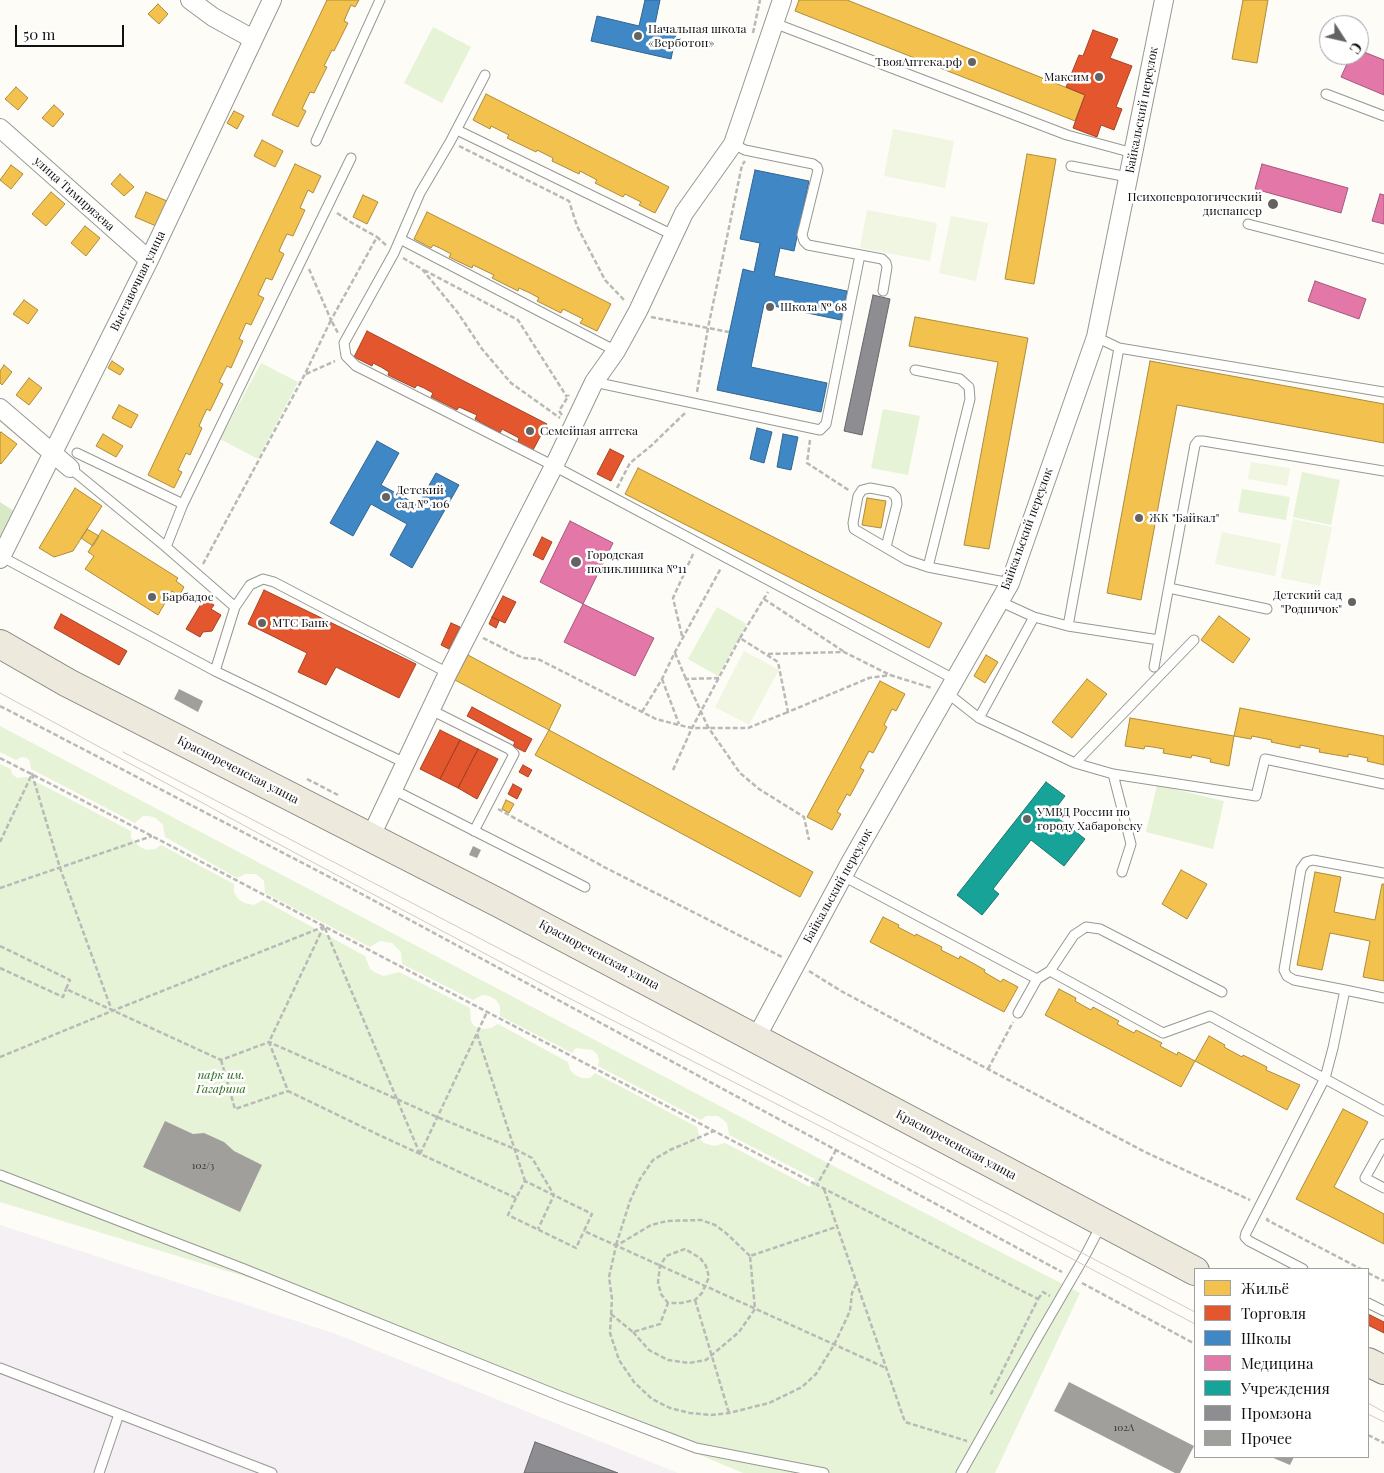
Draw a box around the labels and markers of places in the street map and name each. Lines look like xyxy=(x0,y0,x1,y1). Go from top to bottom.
place label: Начальная школа «Верботон» xyxy=(648,22,746,50)
marker: Начальная школа «Верботон» xyxy=(632,30,644,42)
place label: ТвояАптека.рф xyxy=(875,55,962,69)
marker: ТвояАптека.рф xyxy=(966,56,978,68)
place label: Максим xyxy=(1044,70,1089,84)
marker: Максим xyxy=(1093,71,1105,83)
place label: Психоневрологический диспансер xyxy=(1128,190,1262,218)
marker: Психоневрологический диспансер xyxy=(1266,197,1280,211)
place label: Школа № 68 xyxy=(780,300,847,314)
marker: Школа № 68 xyxy=(764,301,776,313)
place label: Семейная аптека xyxy=(540,424,638,438)
marker: Семейная аптека xyxy=(524,425,536,437)
place label: Детский сад № 106 xyxy=(396,483,449,511)
marker: Детский сад № 106 xyxy=(380,491,392,503)
place label: ЖК "Байкал" xyxy=(1149,511,1219,525)
marker: ЖК "Байкал" xyxy=(1133,512,1145,524)
place label: Городская поликлиника №11 xyxy=(587,548,687,576)
marker: Городская поликлиника №11 xyxy=(569,555,583,569)
place label: Детский сад "Родничок" xyxy=(1273,588,1342,616)
place label: Барбадос xyxy=(162,590,214,604)
marker: Барбадос xyxy=(146,591,158,603)
marker: Детский сад "Родничок" xyxy=(1346,596,1358,608)
place label: МТС Банк xyxy=(272,616,328,630)
marker: МТС Банк xyxy=(256,617,268,629)
place label: УМВД России по городу Хабаровску xyxy=(1037,805,1142,833)
marker: УМВД России по городу Хабаровску xyxy=(1021,813,1033,825)

